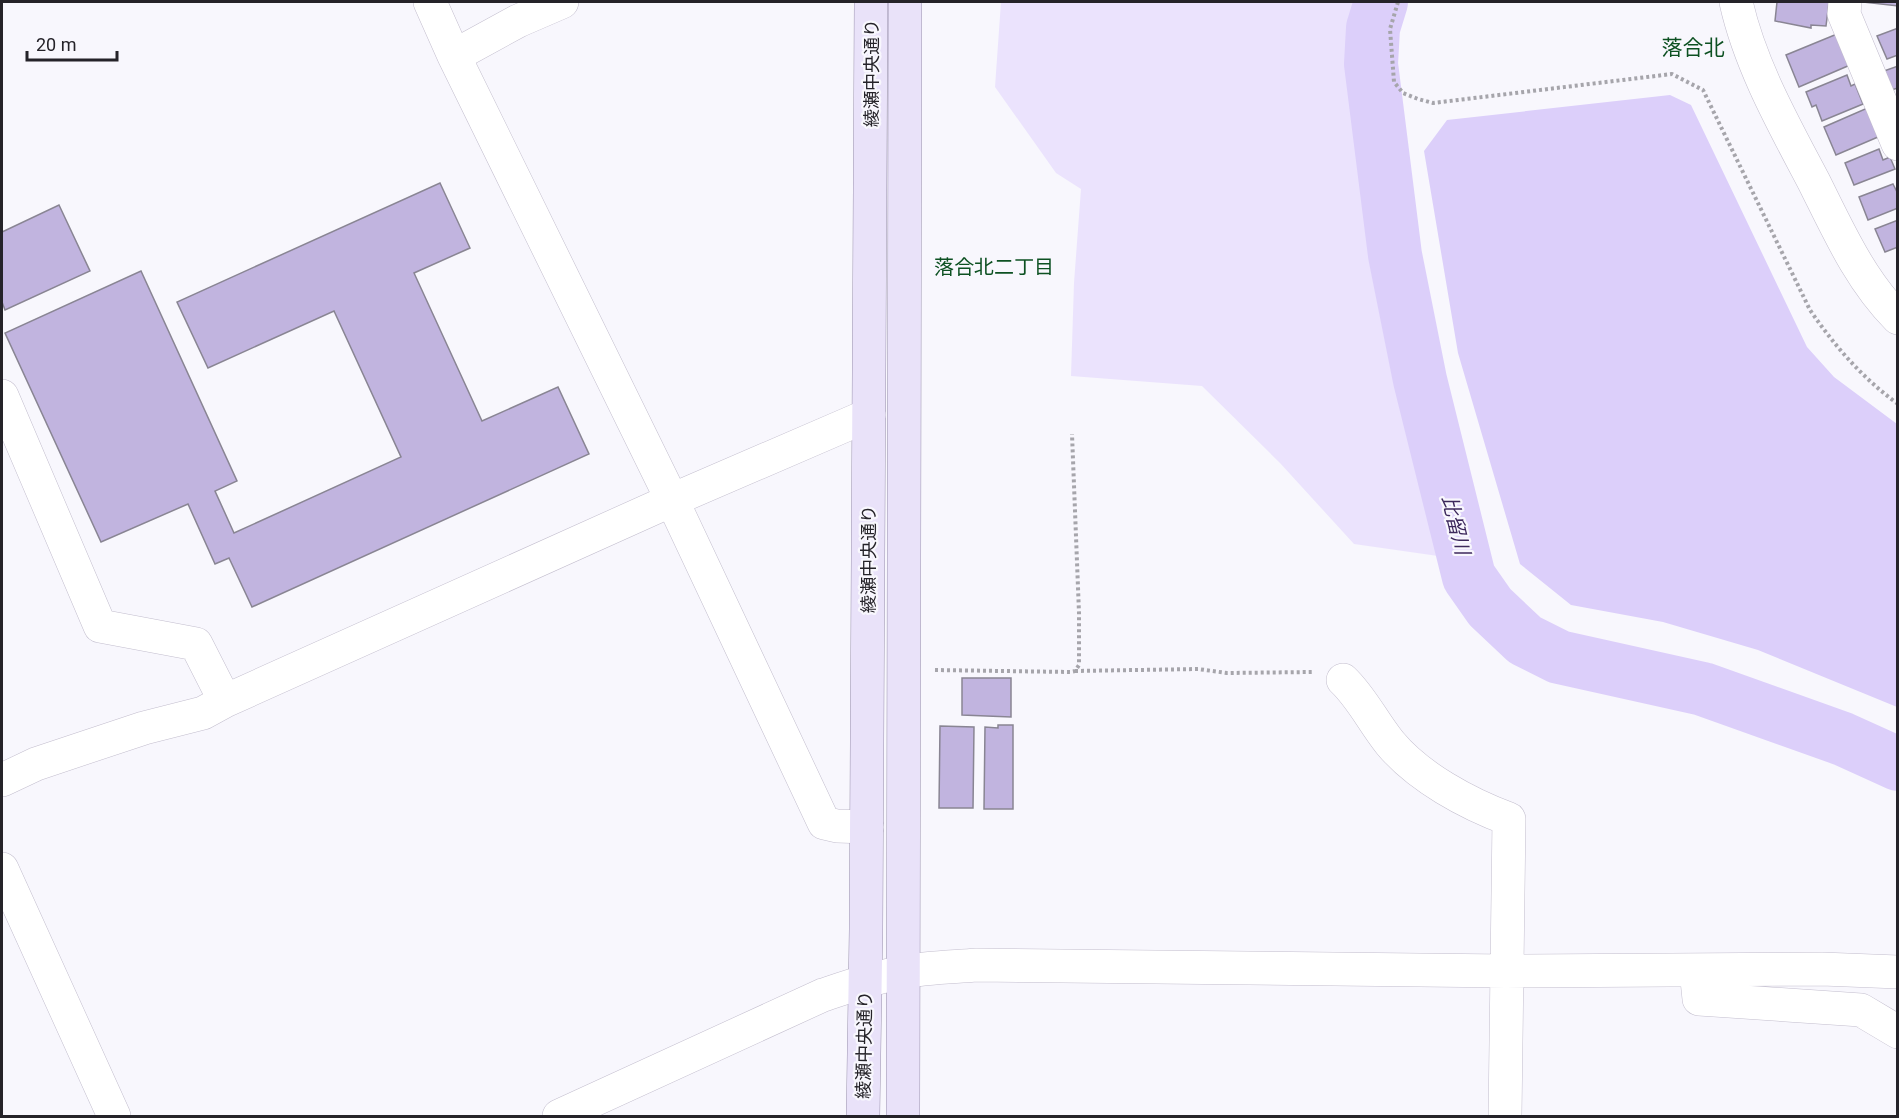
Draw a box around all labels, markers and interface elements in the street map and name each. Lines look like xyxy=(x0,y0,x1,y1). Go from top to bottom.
street label: 綾瀬中央通り xyxy=(861,19,882,127)
scale bar xyxy=(27,24,117,62)
text: 20 m xyxy=(36,34,76,55)
district label: 落合北 xyxy=(1662,36,1725,60)
district label: 落合北二丁目 xyxy=(934,255,1054,279)
water label: 比留川 xyxy=(1437,493,1475,559)
street label: 綾瀬中央通り xyxy=(858,505,879,613)
street label: 綾瀬中央通り xyxy=(853,991,875,1099)

